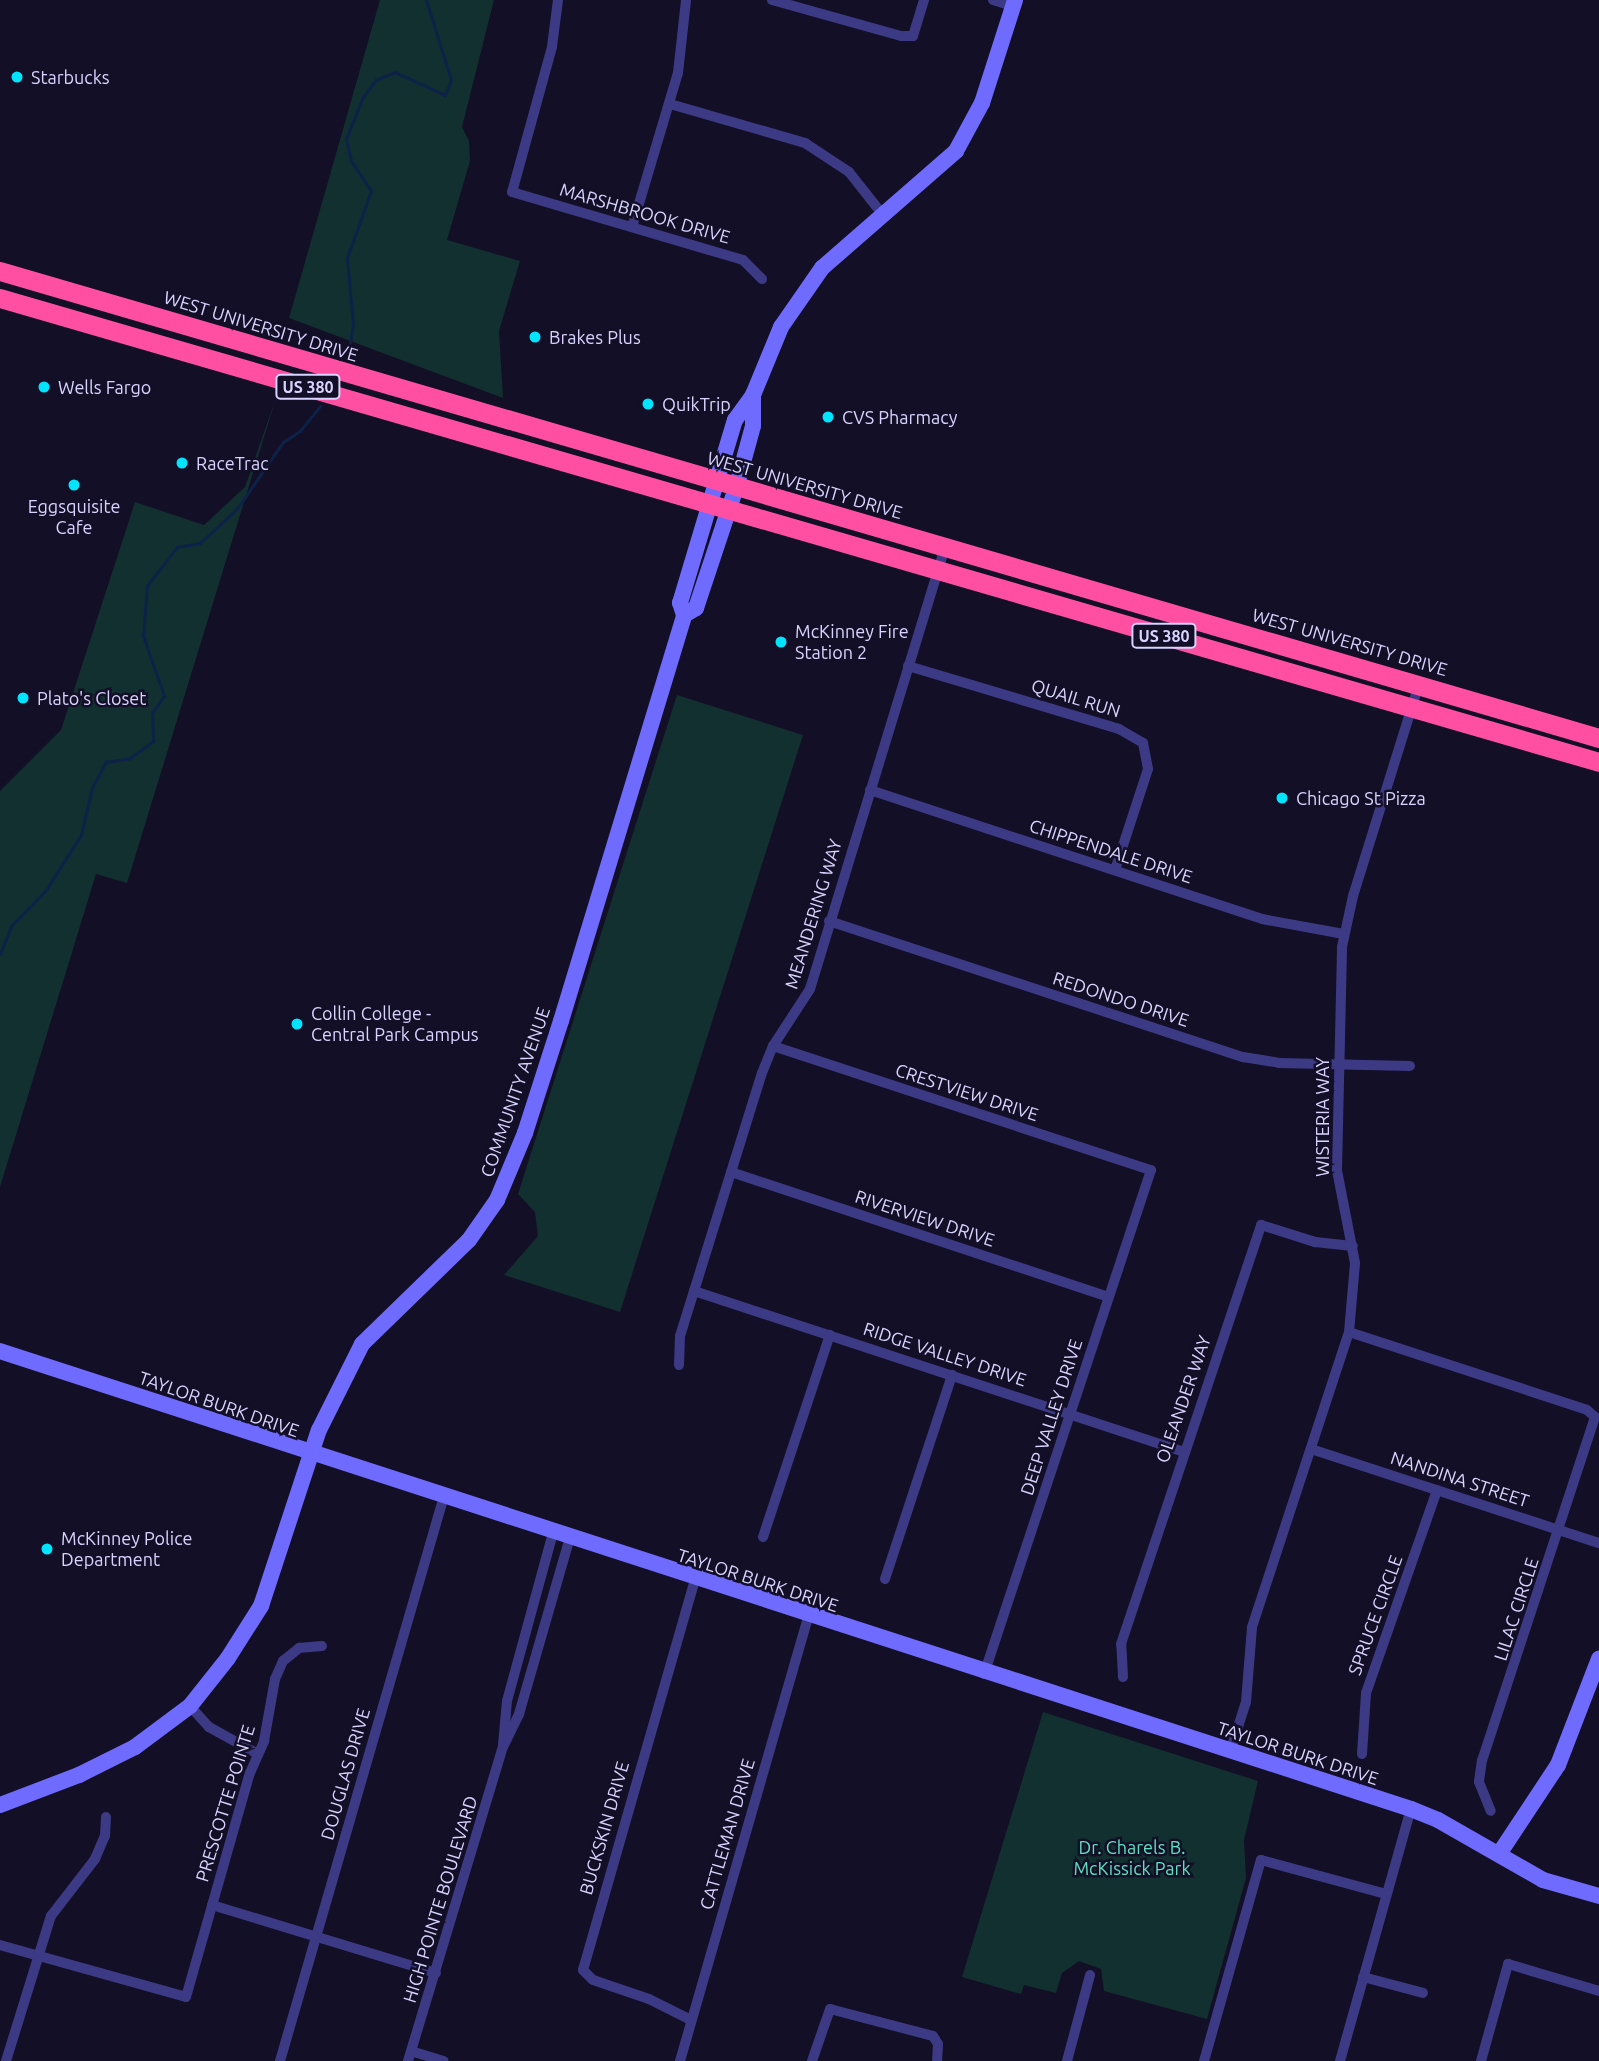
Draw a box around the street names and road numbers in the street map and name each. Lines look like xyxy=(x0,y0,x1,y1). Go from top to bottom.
street label: MARSHBROOK DRIVE xyxy=(557,178,733,248)
street label: WEST UNIVERSITY DRIVE xyxy=(161,286,361,366)
road number: US 380 xyxy=(275,374,341,400)
street label: WEST UNIVERSITY DRIVE xyxy=(705,447,905,523)
street label: WEST UNIVERSITY DRIVE xyxy=(1250,604,1450,680)
road number: US 380 xyxy=(1131,624,1197,649)
street label: QUAIL RUN xyxy=(1029,674,1123,722)
street label: CHIPPENDALE DRIVE xyxy=(1027,814,1195,888)
street label: MEANDERING WAY xyxy=(780,837,846,991)
street label: REDONDO DRIVE xyxy=(1050,967,1192,1031)
street label: COMMUNITY AVENUE xyxy=(476,1004,554,1180)
street label: WISTERIA WAY xyxy=(1311,1057,1333,1177)
street label: CRESTVIEW DRIVE xyxy=(893,1059,1041,1125)
street label: RIVERVIEW DRIVE xyxy=(852,1185,998,1251)
street label: RIDGE VALLEY DRIVE xyxy=(861,1317,1029,1391)
street label: OLEANDER WAY xyxy=(1151,1332,1215,1466)
street label: DEEP VALLEY DRIVE xyxy=(1016,1336,1086,1498)
street label: TAYLOR BURK DRIVE xyxy=(136,1366,302,1442)
street label: NANDINA STREET xyxy=(1388,1446,1532,1512)
street label: TAYLOR BURK DRIVE xyxy=(675,1544,841,1616)
street label: SPRUCE CIRCLE xyxy=(1343,1552,1407,1678)
street label: LILAC CIRCLE xyxy=(1489,1555,1543,1663)
street label: DOUGLAS DRIVE xyxy=(316,1706,374,1842)
street label: TAYLOR BURK DRIVE xyxy=(1215,1717,1381,1789)
street label: PRESCOTTE POINTE xyxy=(191,1722,259,1884)
street label: CATTLEMAN DRIVE xyxy=(695,1756,759,1912)
street label: BUCKSKIN DRIVE xyxy=(575,1759,633,1897)
street label: HIGH POINTE BOULEVARD xyxy=(398,1793,482,2005)

